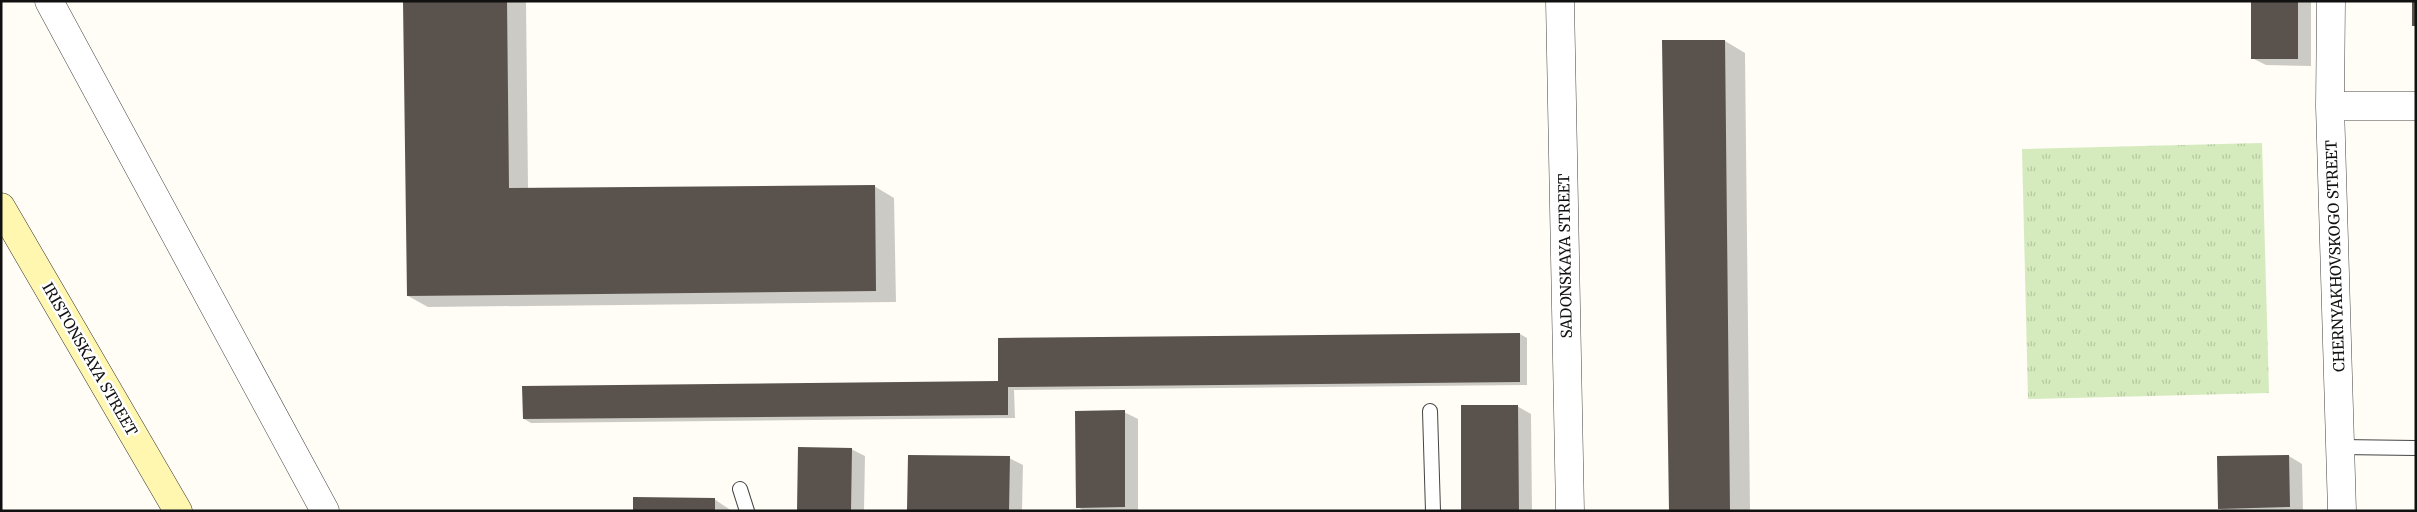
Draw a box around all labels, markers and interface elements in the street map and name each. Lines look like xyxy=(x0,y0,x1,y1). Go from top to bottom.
street label: CHERNYAKHOVSKOGO STREET xyxy=(2321,139,2349,372)
street label: SADONSKAYA STREET xyxy=(1554,173,1576,339)
street label: IRISTONSKAYA STREET xyxy=(38,279,142,440)

